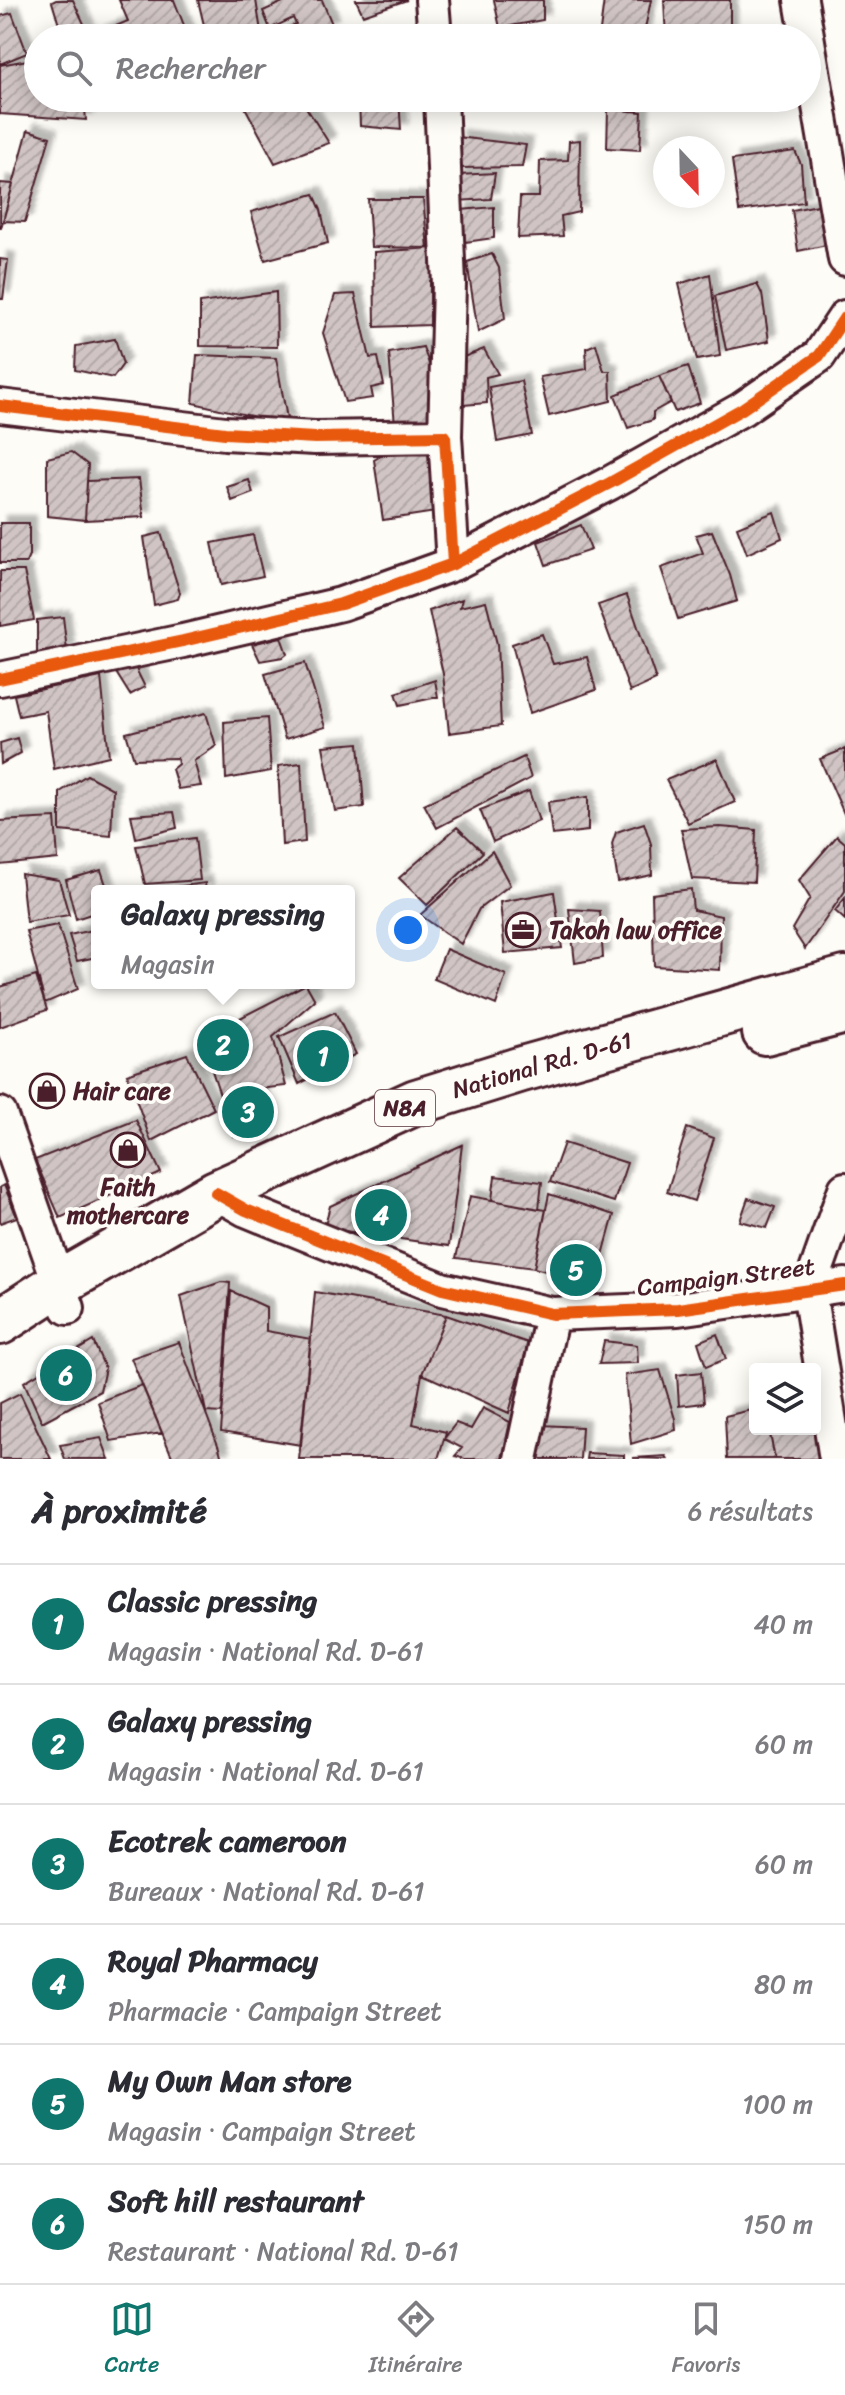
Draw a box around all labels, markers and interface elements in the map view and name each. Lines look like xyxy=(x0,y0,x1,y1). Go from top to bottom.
search box xyxy=(24,24,821,112)
text: Rechercher xyxy=(116,41,266,95)
icon: search xyxy=(52,46,96,90)
north arrow xyxy=(653,136,725,208)
popup xyxy=(91,885,355,989)
text: Galaxy pressing xyxy=(121,887,325,941)
place label: Takoh law office xyxy=(549,909,723,951)
your location xyxy=(388,910,428,950)
office icon: Takoh law office xyxy=(504,911,542,949)
text: Magasin xyxy=(121,941,215,987)
pin: 2 xyxy=(197,1015,249,1075)
street label: National Rd. D-61 xyxy=(447,1019,637,1111)
pin: 1 xyxy=(297,1026,349,1086)
place label: Hair care xyxy=(73,1070,172,1112)
shop icon: Hair care xyxy=(28,1072,66,1110)
pin: 3 xyxy=(222,1082,274,1142)
road number: N8A xyxy=(375,1090,435,1126)
shop icon: Faith mothercare xyxy=(109,1131,147,1169)
place label: Faith mothercare xyxy=(66,1166,190,1236)
pin: 4 xyxy=(355,1185,407,1245)
pin: 5 xyxy=(550,1240,602,1300)
street label: Campaign Street xyxy=(635,1245,817,1309)
pin: 6 xyxy=(40,1345,92,1405)
map controls xyxy=(749,1363,821,1435)
button: layers xyxy=(749,1363,821,1435)
text: À proximité xyxy=(32,1481,207,1541)
text: 6 résultats xyxy=(688,1488,813,1534)
text: Classic pressing xyxy=(108,1574,317,1628)
text: 1 xyxy=(52,1601,64,1647)
text: 40 m xyxy=(754,1601,813,1647)
text: Magasin · National Rd. D-61 xyxy=(108,1628,424,1674)
text: Galaxy pressing xyxy=(108,1694,312,1748)
text: 2 xyxy=(50,1721,66,1767)
text: 60 m xyxy=(755,1721,813,1767)
text: Magasin · National Rd. D-61 xyxy=(108,1748,424,1794)
text: Ecotrek cameroon xyxy=(108,1814,346,1868)
text: 3 xyxy=(51,1841,65,1887)
text: 60 m xyxy=(755,1841,813,1887)
text: Bureaux · National Rd. D-61 xyxy=(108,1868,424,1914)
text: Royal Pharmacy xyxy=(108,1934,318,1988)
text: 4 xyxy=(50,1961,66,2007)
text: 80 m xyxy=(754,1961,813,2007)
text: Pharmacie · Campaign Street xyxy=(108,1988,442,2034)
text: My Own Man store xyxy=(108,2054,352,2108)
text: 5 xyxy=(50,2081,66,2127)
text: 100 m xyxy=(742,2081,813,2127)
text: Magasin · Campaign Street xyxy=(108,2108,416,2154)
text: Soft hill restaurant xyxy=(108,2174,363,2228)
text: 6 xyxy=(51,2201,65,2247)
text: 150 m xyxy=(743,2201,813,2247)
text: Restaurant · National Rd. D-61 xyxy=(108,2228,458,2274)
tab: Carte xyxy=(105,2297,159,2384)
tab: Itinéraire xyxy=(369,2297,463,2384)
tab: Favoris xyxy=(672,2297,740,2384)

